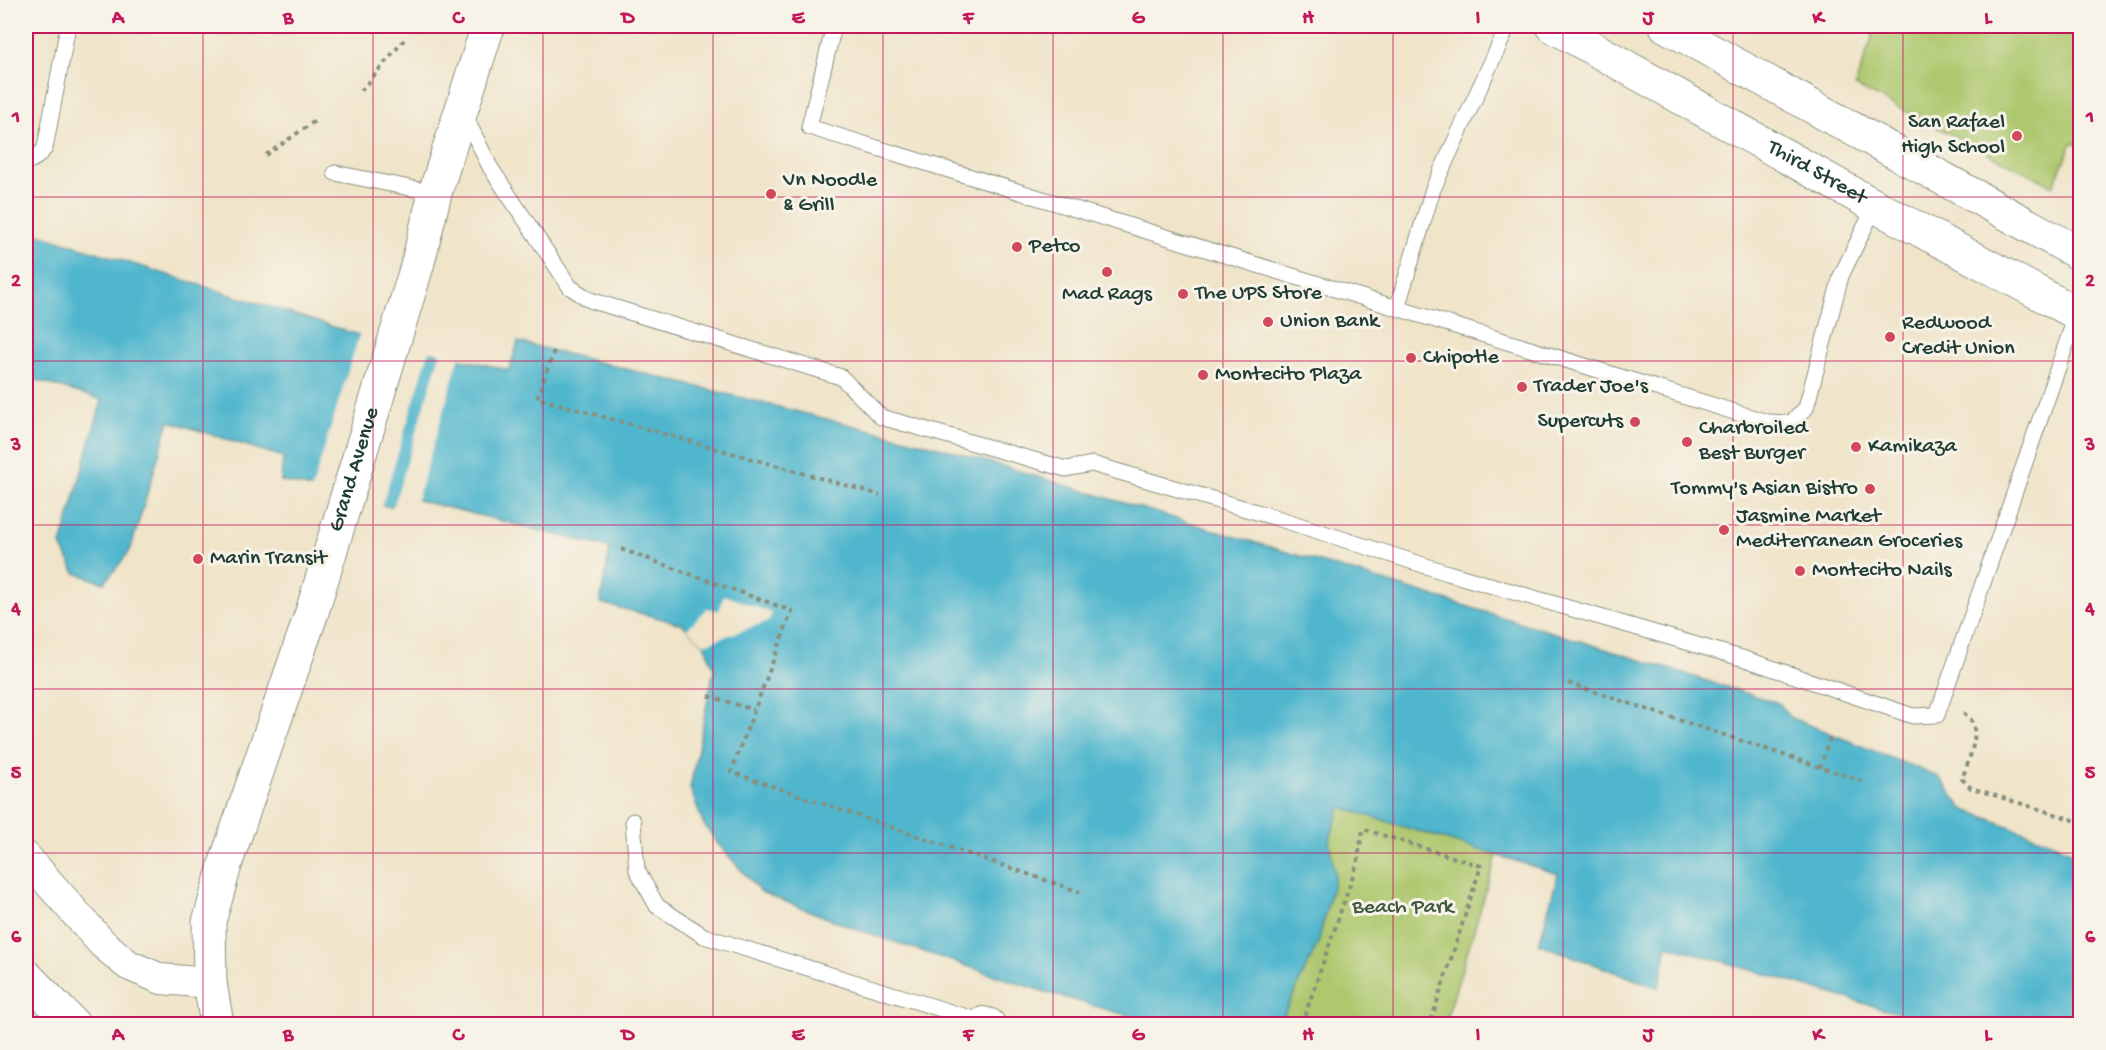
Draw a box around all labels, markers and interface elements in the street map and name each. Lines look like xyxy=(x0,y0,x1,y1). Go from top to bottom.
text: A xyxy=(111,8,126,31)
text: B xyxy=(282,8,294,31)
text: C xyxy=(452,8,466,31)
text: D xyxy=(619,8,635,31)
text: E xyxy=(792,8,806,31)
text: F xyxy=(962,8,975,31)
text: G xyxy=(1132,8,1146,31)
text: H xyxy=(1302,8,1314,31)
text: I xyxy=(1476,8,1481,31)
text: J xyxy=(1642,8,1655,31)
text: K xyxy=(1811,8,1826,31)
text: L xyxy=(1984,8,1993,31)
text: 1 xyxy=(11,107,20,130)
text: 1 xyxy=(2085,107,2094,130)
place label: San Rafael High School xyxy=(1901,110,2005,161)
marker: San Rafael High School xyxy=(2010,129,2024,143)
street label: Third Street xyxy=(1761,134,1873,212)
place label: Vn Noodle & Grill xyxy=(782,168,878,219)
marker: Vn Noodle & Grill xyxy=(764,187,778,201)
place label: Petco xyxy=(1028,234,1080,260)
marker: Petco xyxy=(1010,240,1024,254)
marker: Mad Rags xyxy=(1100,265,1114,279)
text: 2 xyxy=(11,271,21,294)
text: 2 xyxy=(2085,271,2095,294)
place label: The UPS Store xyxy=(1193,281,1322,307)
place label: Mad Rags xyxy=(1062,282,1153,308)
marker: The UPS Store xyxy=(1176,287,1190,301)
place label: Union Bank xyxy=(1280,309,1381,335)
place label: Redwood Credit Union xyxy=(1902,311,2015,362)
marker: Union Bank xyxy=(1261,315,1275,329)
marker: Redwood Credit Union xyxy=(1883,330,1897,344)
place label: Chipotle xyxy=(1423,345,1500,371)
marker: Chipotle xyxy=(1404,351,1418,365)
place label: Montecito Plaza xyxy=(1215,362,1362,388)
marker: Montecito Plaza xyxy=(1196,368,1210,382)
place label: Trader Joe's xyxy=(1532,374,1649,400)
marker: Trader Joe's xyxy=(1515,380,1529,394)
street label: Grand Avenue xyxy=(324,404,386,535)
place label: Supercuts xyxy=(1538,409,1624,435)
marker: Supercuts xyxy=(1628,415,1642,429)
place label: Charbroiled Best Burger xyxy=(1698,416,1810,467)
place label: Kamikaza xyxy=(1868,434,1957,460)
text: 3 xyxy=(10,435,21,458)
marker: Charbroiled Best Burger xyxy=(1680,435,1694,449)
text: 3 xyxy=(2084,435,2095,458)
marker: Kamikaza xyxy=(1849,440,1863,454)
place label: Tommy's Asian Bistro xyxy=(1669,476,1858,502)
marker: Tommy's Asian Bistro xyxy=(1863,482,1877,496)
place label: Jasmine Market Mediterranean Groceries xyxy=(1736,504,1963,555)
marker: Jasmine Market Mediterranean Groceries xyxy=(1717,523,1731,537)
place label: Marin Transit xyxy=(210,546,328,572)
marker: Marin Transit xyxy=(191,552,205,566)
place label: Montecito Nails xyxy=(1812,558,1953,584)
marker: Montecito Nails xyxy=(1793,564,1807,578)
text: 4 xyxy=(10,599,21,622)
text: 4 xyxy=(2084,599,2095,622)
text: 5 xyxy=(11,763,22,786)
text: 5 xyxy=(2085,763,2096,786)
park label: Beach Park xyxy=(1351,895,1456,921)
text: 6 xyxy=(11,927,22,950)
text: 6 xyxy=(2085,927,2096,950)
text: A xyxy=(111,1025,126,1048)
text: B xyxy=(282,1025,294,1048)
text: C xyxy=(452,1025,466,1048)
text: D xyxy=(619,1025,635,1048)
text: E xyxy=(792,1025,806,1048)
text: F xyxy=(962,1025,975,1048)
text: G xyxy=(1132,1025,1146,1048)
text: H xyxy=(1302,1025,1314,1048)
text: I xyxy=(1476,1025,1481,1048)
text: J xyxy=(1642,1025,1655,1048)
text: K xyxy=(1811,1025,1826,1048)
text: L xyxy=(1984,1025,1993,1048)

